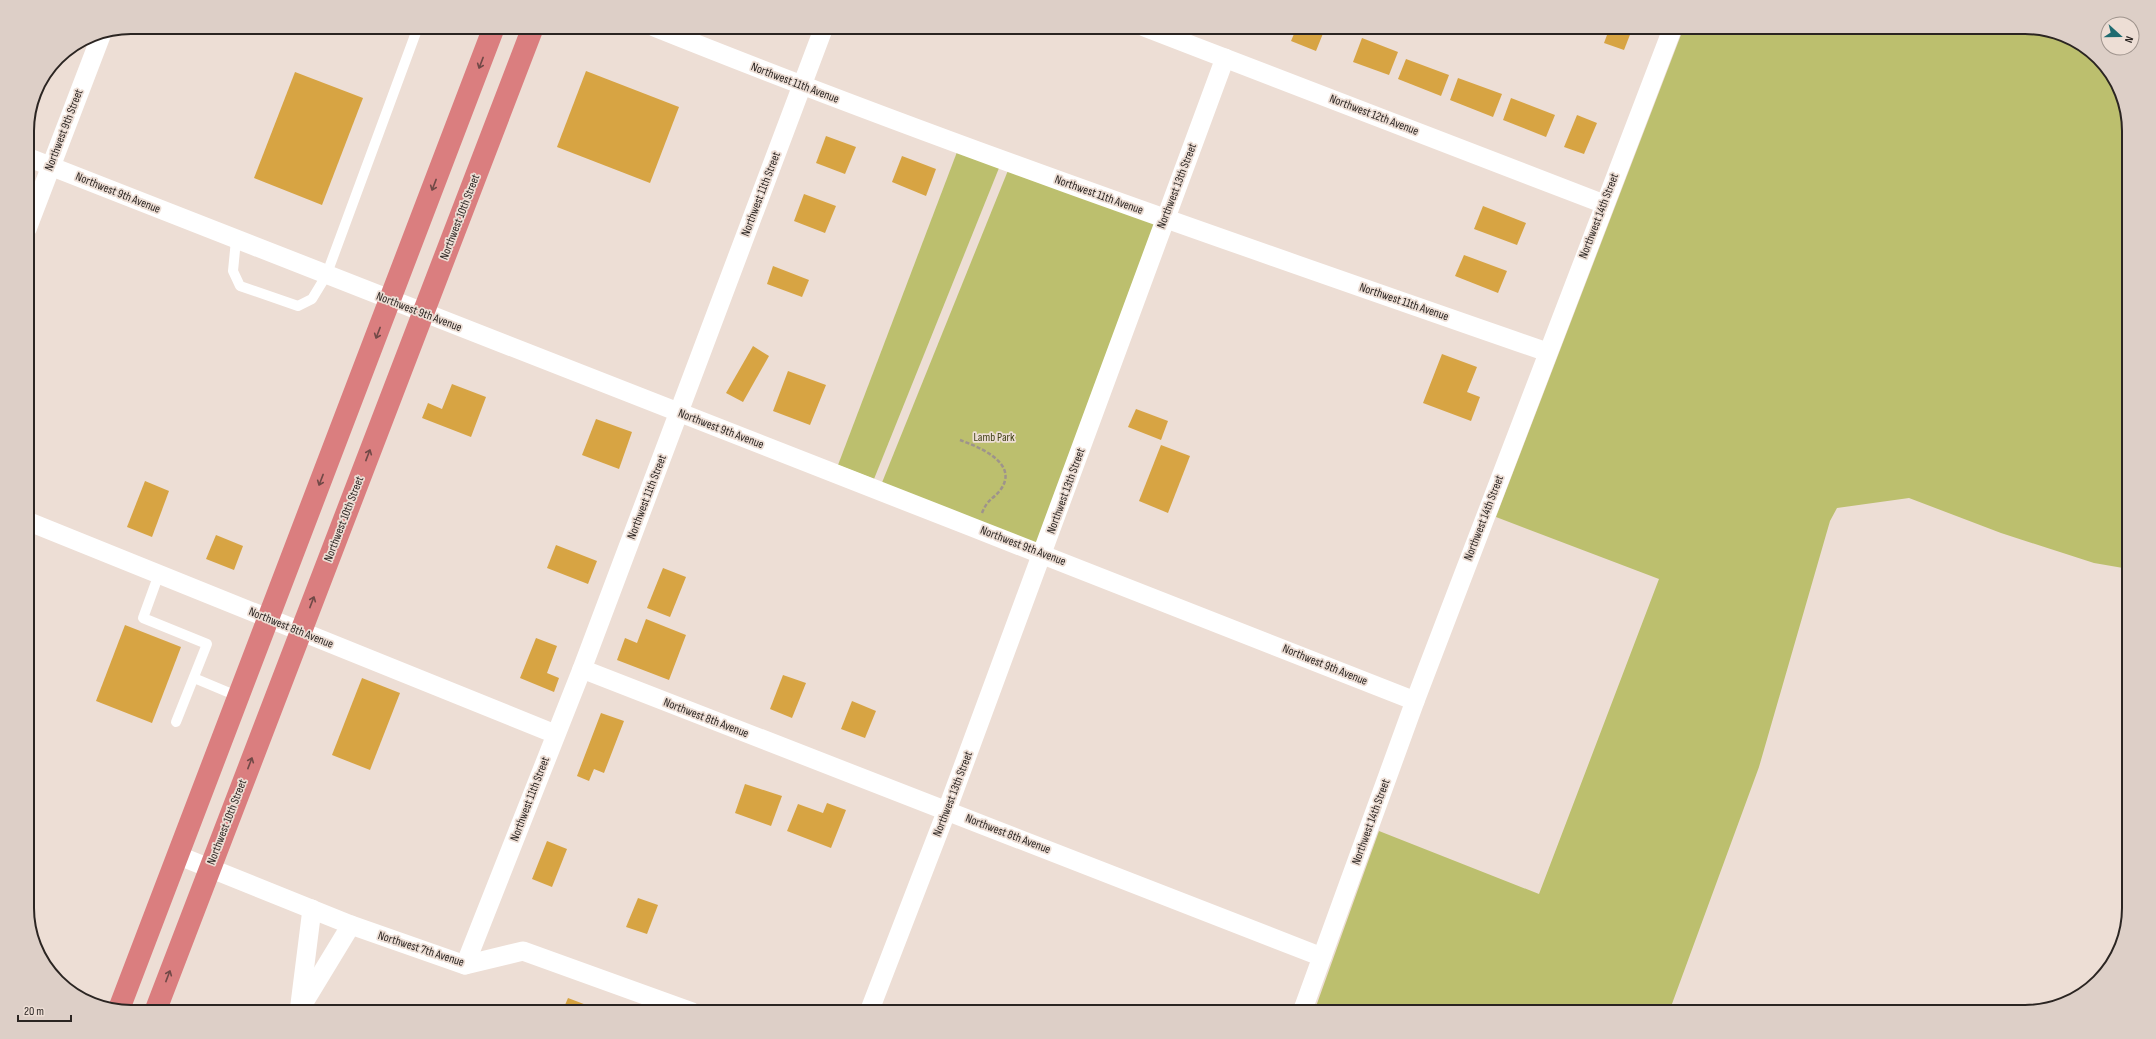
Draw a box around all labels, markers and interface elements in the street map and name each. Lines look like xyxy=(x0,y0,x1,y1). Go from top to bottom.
north arrow xyxy=(2100,16,2140,56)
text: N xyxy=(2122,34,2136,45)
one-way arrow xyxy=(476,57,484,69)
street label: Northwest 11th Avenue xyxy=(749,59,841,107)
street label: Northwest 9th Street xyxy=(42,87,87,173)
street label: Northwest 12th Avenue xyxy=(1327,91,1421,139)
street label: Northwest 13th Street xyxy=(1154,141,1200,231)
street label: Northwest 11th Street xyxy=(738,149,784,238)
street label: Northwest 9th Avenue xyxy=(73,169,163,217)
street label: Northwest 14th Street xyxy=(1576,171,1622,261)
street label: Northwest 10th Street xyxy=(437,172,483,262)
street label: Northwest 11th Avenue xyxy=(1053,172,1146,218)
one-way arrow xyxy=(430,179,438,191)
street label: Northwest 11th Avenue xyxy=(1357,280,1451,324)
street label: Northwest 9th Avenue xyxy=(374,289,464,335)
one-way arrow xyxy=(374,326,382,338)
street label: Northwest 9th Avenue xyxy=(676,406,766,452)
park label: Lamb Park xyxy=(973,430,1015,445)
street label: Northwest 13th Street xyxy=(1044,446,1089,536)
one-way arrow xyxy=(365,449,373,461)
street label: Northwest 11th Street xyxy=(624,452,670,541)
street label: Northwest 14th Street xyxy=(1461,473,1507,563)
one-way arrow xyxy=(317,474,325,486)
street label: Northwest 10th Street xyxy=(321,474,367,564)
street label: Northwest 9th Avenue xyxy=(978,523,1068,569)
one-way arrow xyxy=(308,597,316,609)
street label: Northwest 8th Avenue xyxy=(246,604,336,652)
street label: Northwest 9th Avenue xyxy=(1280,641,1370,689)
street label: Northwest 8th Avenue xyxy=(661,695,751,741)
street label: Northwest 13th Street xyxy=(930,749,976,839)
street label: Northwest 11th Street xyxy=(507,754,553,843)
one-way arrow xyxy=(246,757,254,769)
street label: Northwest 10th Street xyxy=(204,777,250,867)
street label: Northwest 14th Street xyxy=(1349,777,1394,867)
street label: Northwest 8th Avenue xyxy=(963,811,1053,857)
street label: Northwest 7th Avenue xyxy=(376,928,466,970)
one-way arrow xyxy=(165,970,173,982)
scale bar xyxy=(18,997,71,1023)
text: 20 m xyxy=(24,1004,44,1019)

